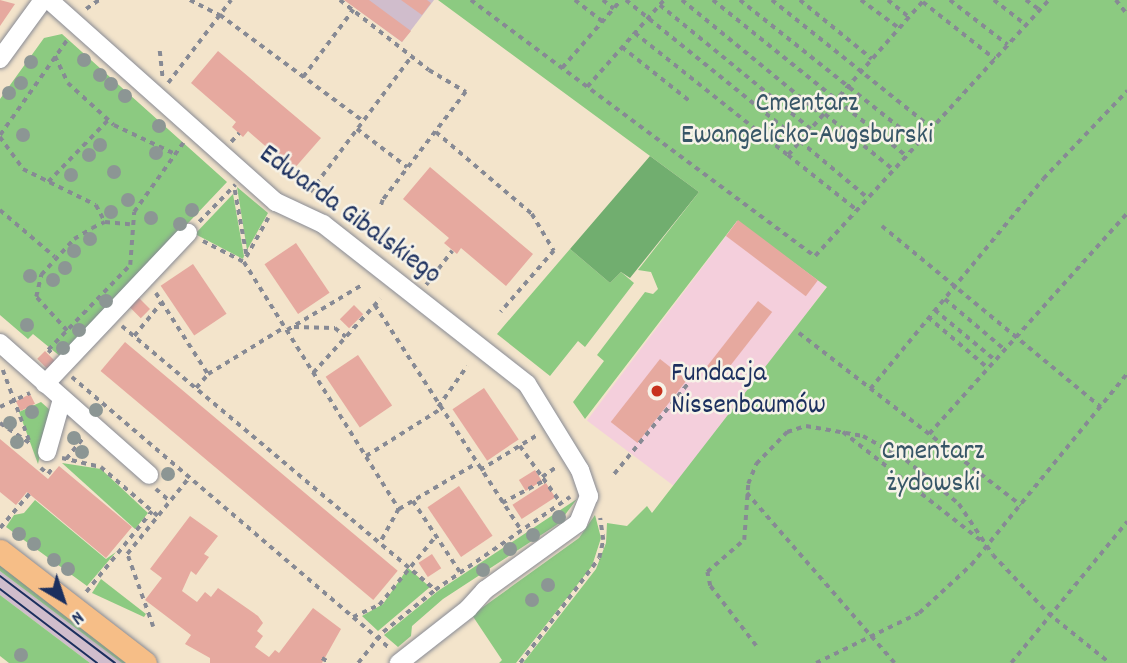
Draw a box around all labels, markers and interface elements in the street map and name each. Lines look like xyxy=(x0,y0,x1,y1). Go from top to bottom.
park label: Cmentarz Ewangelicko-Augsburski xyxy=(681,88,933,154)
street label: Edwarda Gibalskiego xyxy=(251,139,447,293)
place label: Fundacja Nissenbaumów xyxy=(671,358,826,424)
marker: Fundacja Nissenbaumów xyxy=(649,383,665,399)
park label: Cmentarz żydowski xyxy=(882,436,984,502)
north arrow xyxy=(28,565,98,635)
text: N xyxy=(64,603,89,630)

